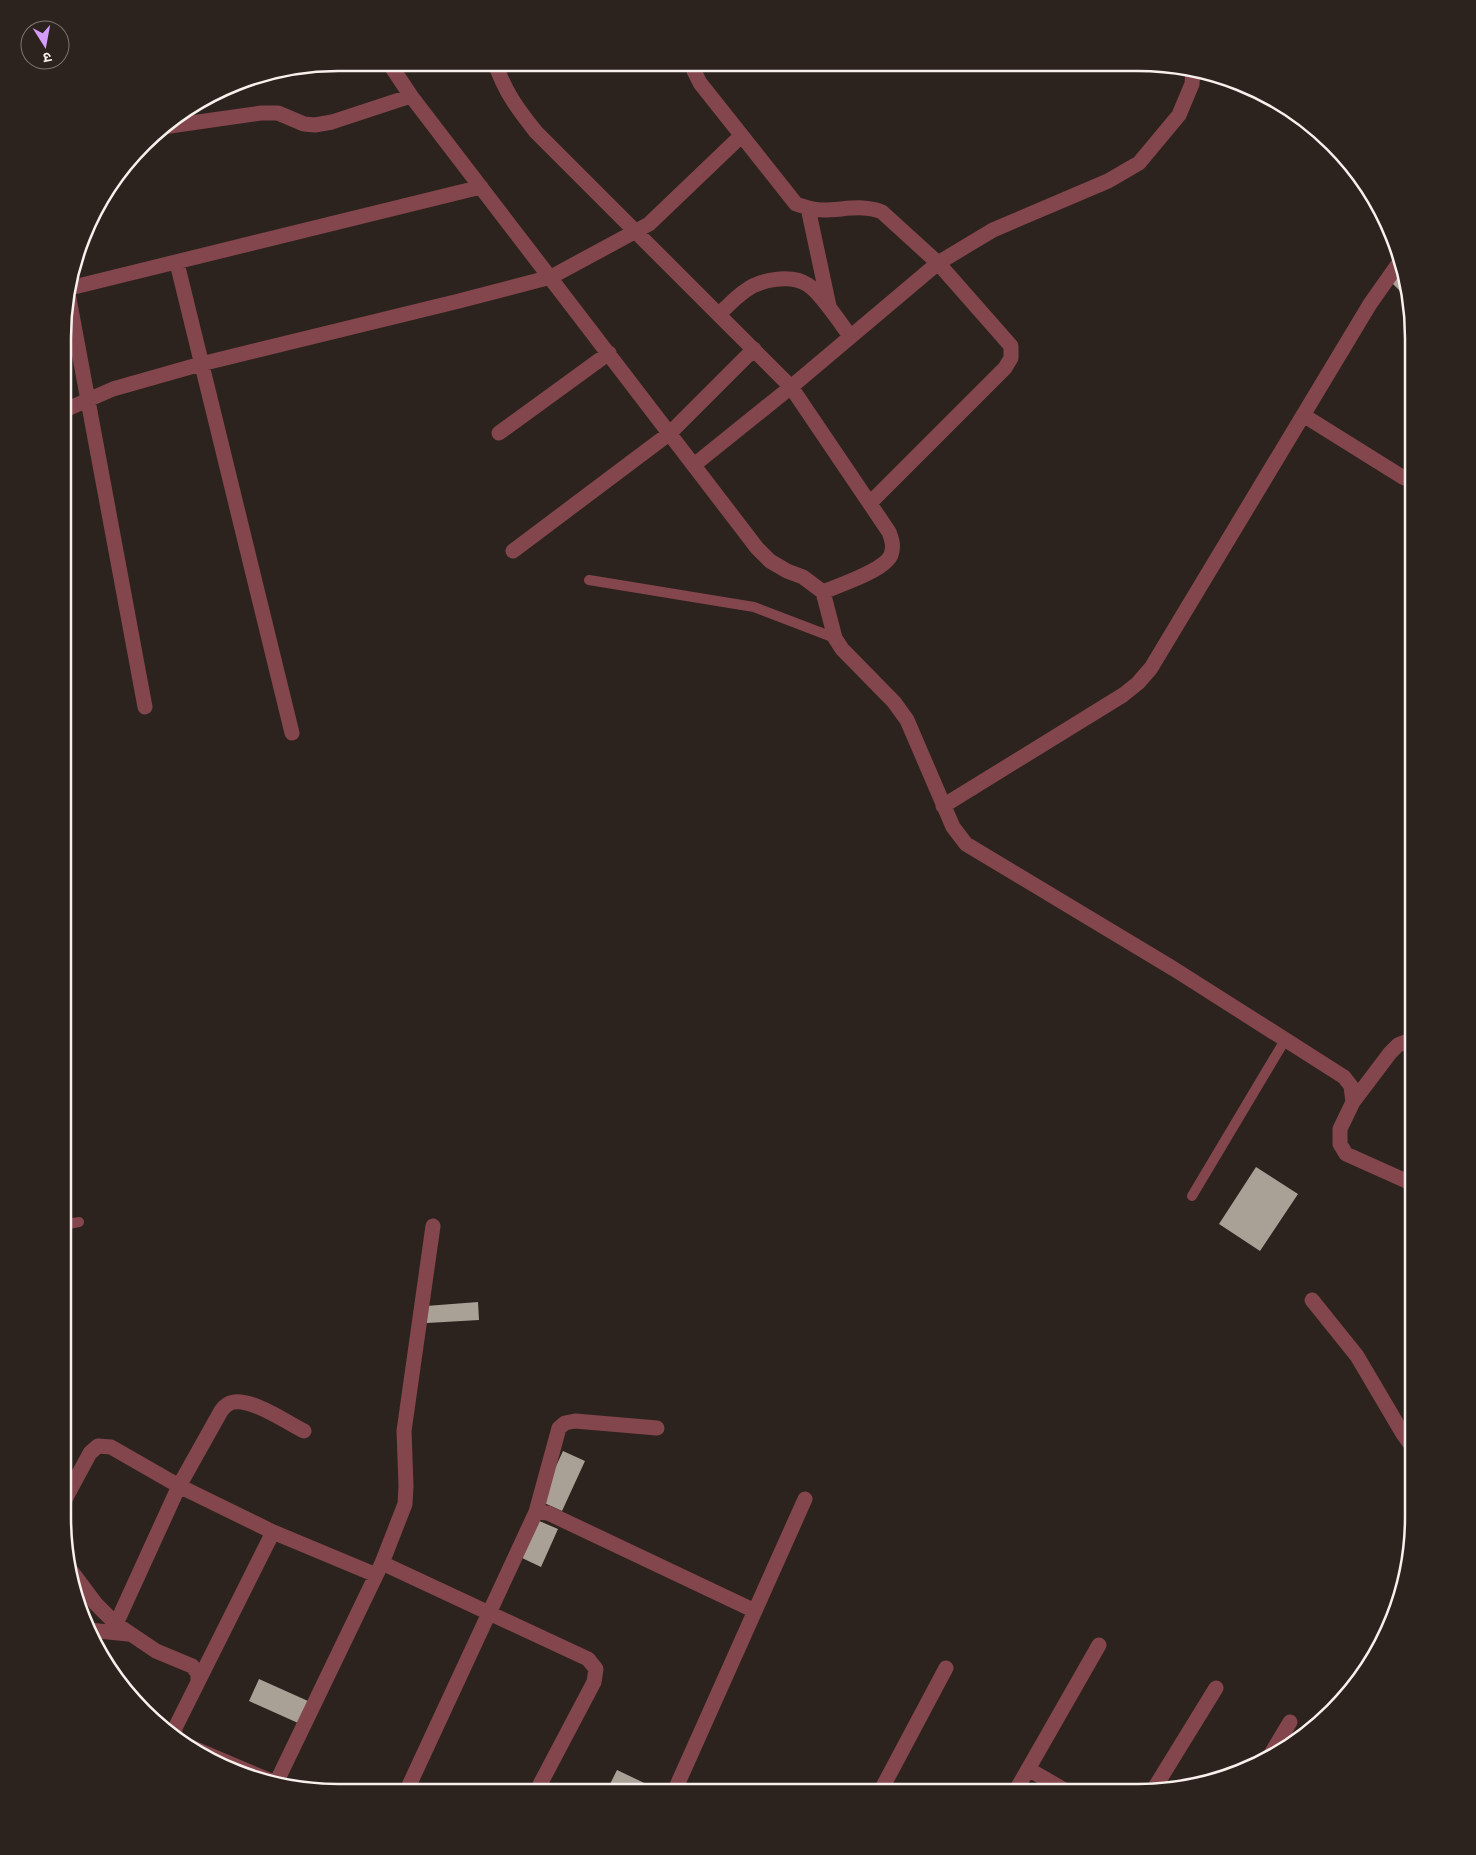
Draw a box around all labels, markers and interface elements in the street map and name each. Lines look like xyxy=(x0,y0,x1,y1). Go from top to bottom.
north arrow xyxy=(20,20,70,70)
text: उ xyxy=(41,49,53,67)

